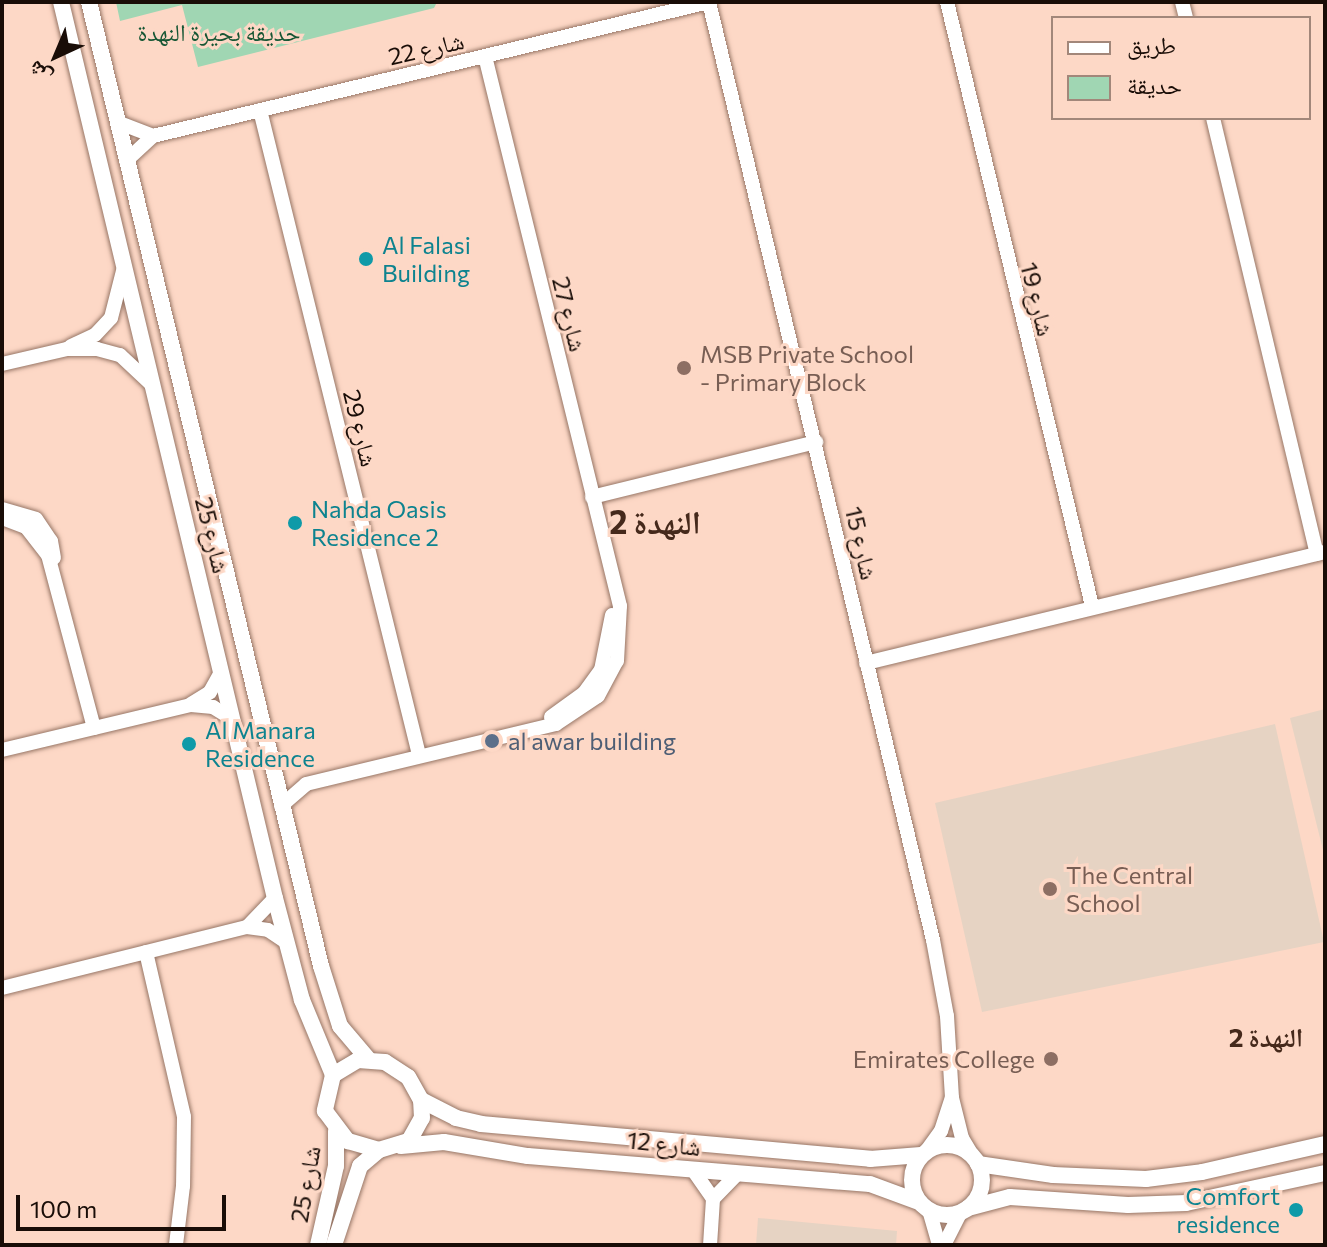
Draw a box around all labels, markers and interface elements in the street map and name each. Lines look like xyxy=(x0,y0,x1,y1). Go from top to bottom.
north arrow xyxy=(16,16,96,96)
legend xyxy=(1051,16,1311,120)
park label: حديقة بحيرة النهدة xyxy=(137,18,301,46)
street label: شارع 22 xyxy=(385,25,467,71)
text: طريق xyxy=(1127,30,1176,59)
text: ش xyxy=(21,56,57,91)
text: حديقة xyxy=(1127,70,1182,99)
place label: Al Falasi Building xyxy=(382,231,471,287)
marker: Al Falasi Building xyxy=(357,250,375,268)
street label: شارع 19 xyxy=(1015,259,1061,339)
street label: شارع 27 xyxy=(547,274,593,354)
place label: MSB Private School - Primary Block xyxy=(700,340,914,396)
marker: MSB Private School - Primary Block xyxy=(675,359,693,377)
street label: شارع 29 xyxy=(338,387,384,469)
street label: شارع 25 xyxy=(190,494,236,576)
place label: Nahda Oasis Residence 2 xyxy=(311,495,447,551)
district label: النهدة 2 xyxy=(609,502,701,540)
street label: شارع 15 xyxy=(840,504,884,582)
marker: Nahda Oasis Residence 2 xyxy=(286,514,304,532)
place label: Al Manara Residence xyxy=(205,716,316,772)
place label: al awar building xyxy=(508,727,676,755)
marker: al awar building xyxy=(483,732,501,750)
marker: Al Manara Residence xyxy=(180,735,198,753)
place label: The Central School xyxy=(1066,861,1193,917)
marker: The Central School xyxy=(1041,880,1059,898)
district label: النهدة 2 xyxy=(1229,1021,1303,1053)
place label: Emirates College xyxy=(853,1045,1035,1073)
marker: Emirates College xyxy=(1042,1050,1060,1068)
street label: شارع 12 xyxy=(626,1125,702,1161)
street label: شارع 25 xyxy=(284,1143,326,1225)
scale bar xyxy=(20,1179,230,1229)
place label: Comfort residence xyxy=(1176,1182,1280,1238)
text: 100 m xyxy=(30,1194,97,1223)
marker: Comfort residence xyxy=(1287,1201,1305,1219)

